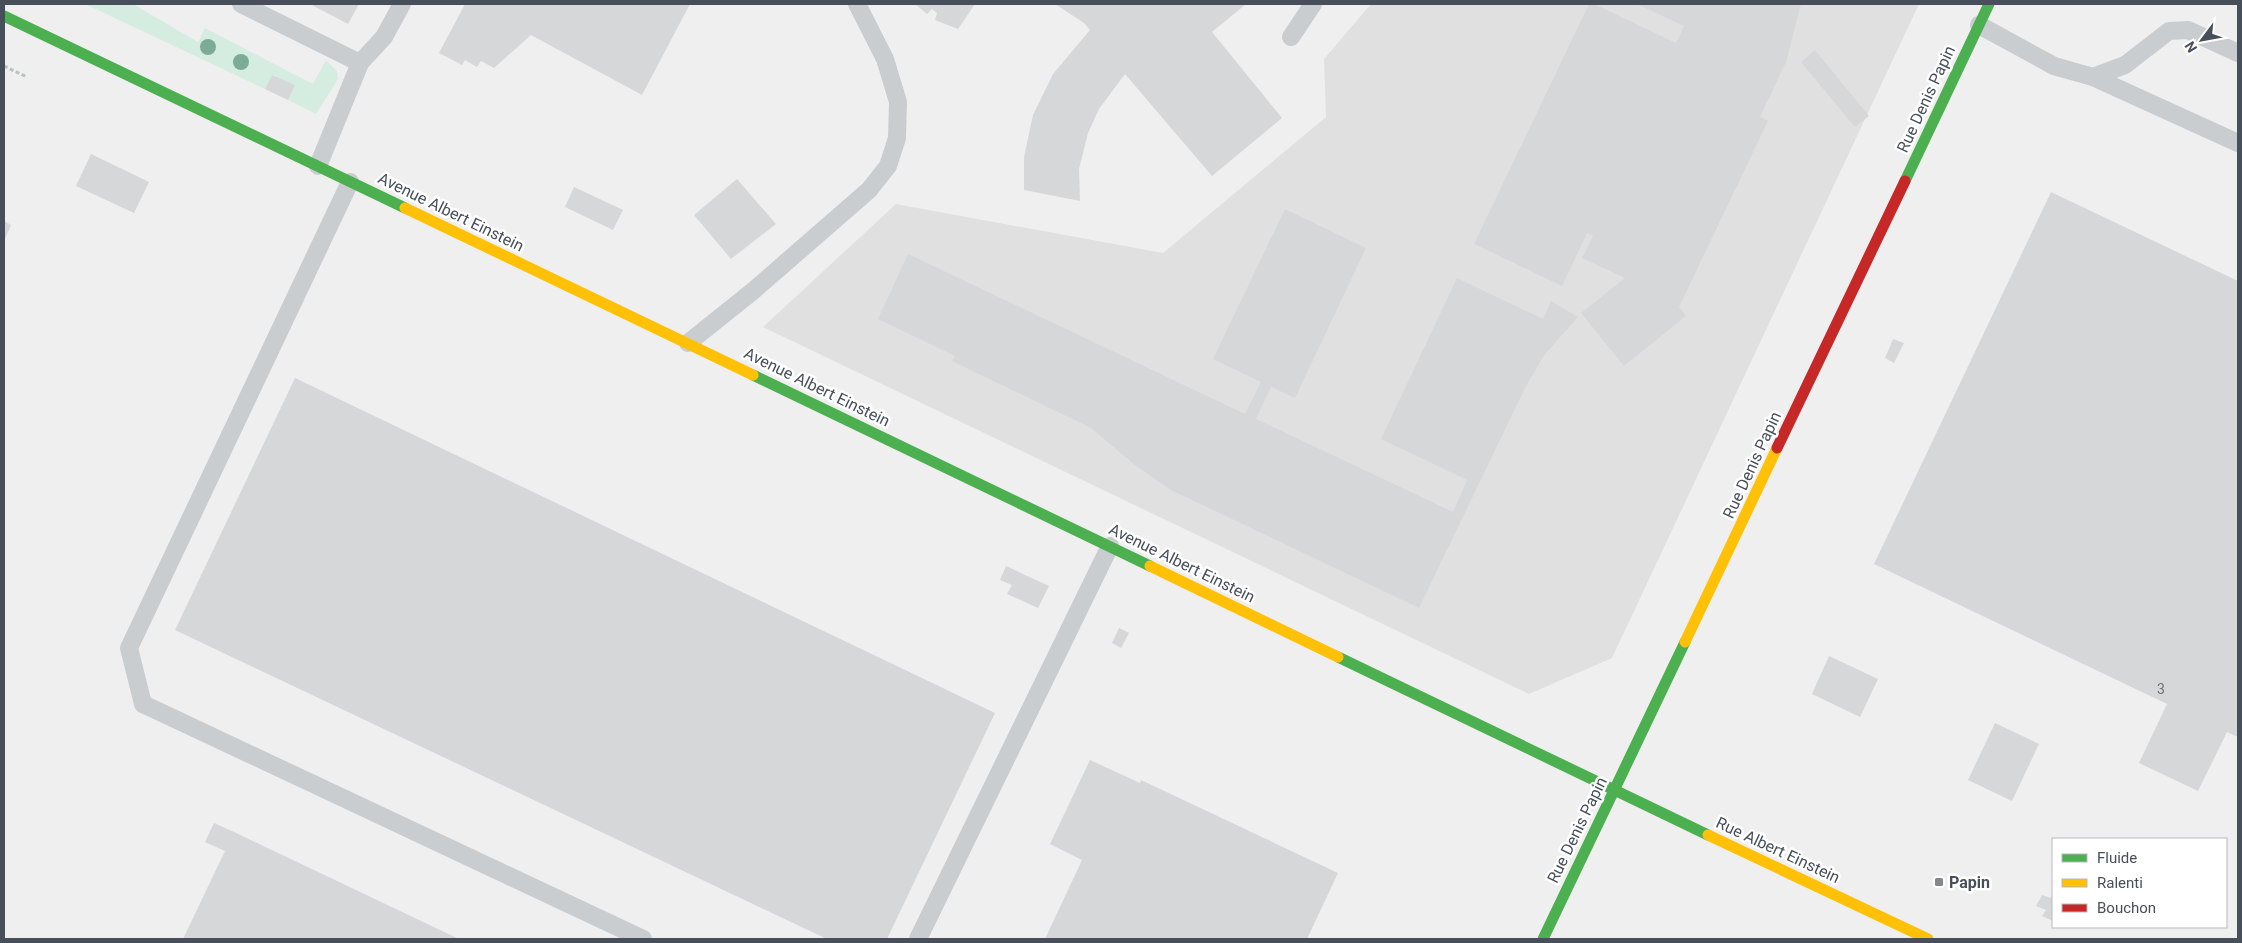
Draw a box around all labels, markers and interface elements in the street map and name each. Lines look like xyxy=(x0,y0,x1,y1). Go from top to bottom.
north arrow xyxy=(2177,15,2227,65)
text: N xyxy=(2182,38,2200,55)
street label: Rue Denis Papin xyxy=(1893,43,1959,155)
street label: Avenue Albert Einstein xyxy=(375,168,527,256)
street label: Avenue Albert Einstein xyxy=(741,343,893,431)
street label: Rue Denis Papin xyxy=(1719,409,1785,521)
street label: Avenue Albert Einstein xyxy=(1106,519,1258,607)
house number: 3 xyxy=(2157,681,2165,697)
street label: Rue Denis Papin xyxy=(1543,774,1611,886)
street label: Rue Albert Einstein xyxy=(1713,813,1843,887)
legend xyxy=(2052,838,2227,928)
text: Fluide xyxy=(2097,849,2137,867)
place label: Papin xyxy=(1949,873,1990,892)
text: Ralenti xyxy=(2097,874,2143,892)
marker: Papin xyxy=(1933,876,1945,888)
text: Bouchon xyxy=(2097,899,2156,917)

